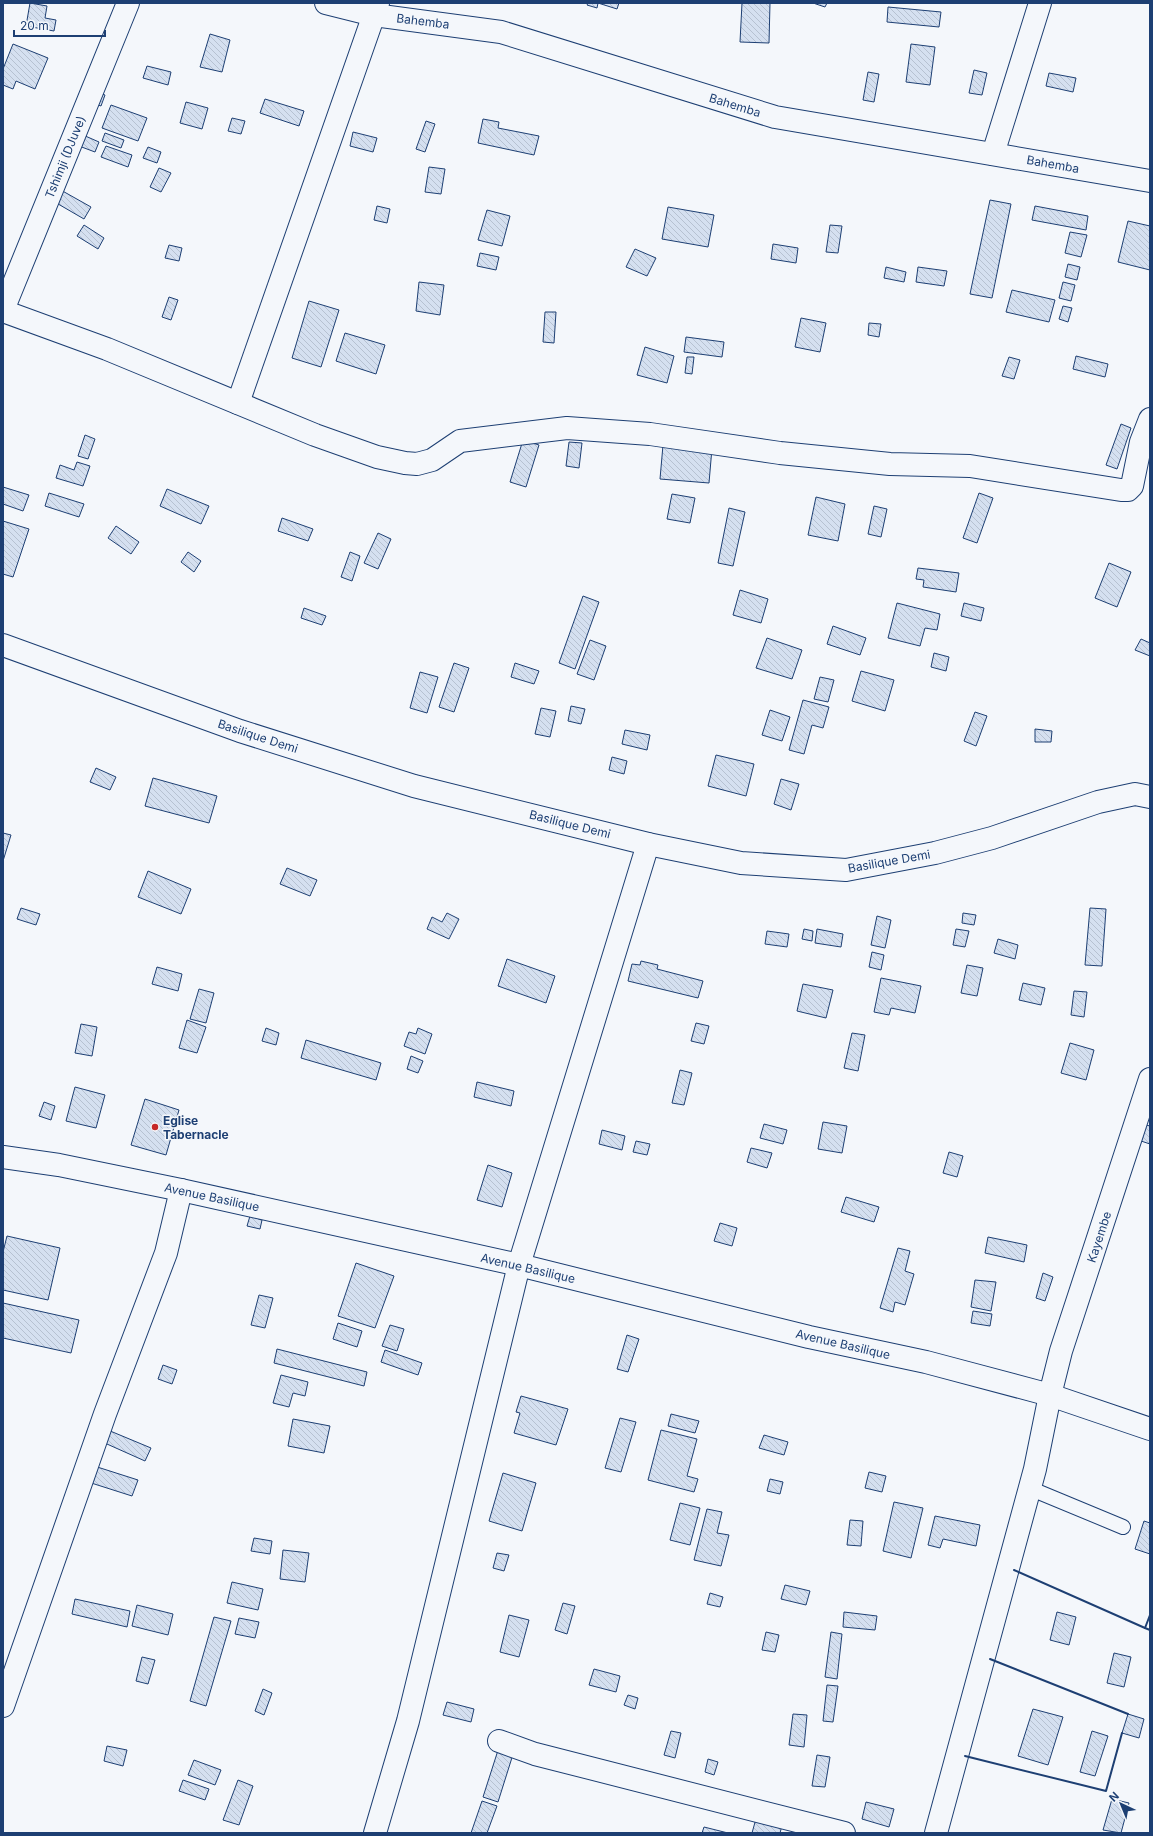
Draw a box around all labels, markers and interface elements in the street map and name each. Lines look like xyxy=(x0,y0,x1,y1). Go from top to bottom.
street label: Bahemba xyxy=(396,10,450,32)
scale bar xyxy=(14,12,105,38)
text: 20 m xyxy=(20,18,49,33)
street label: Bahemba xyxy=(707,90,763,120)
street label: Tshimji (DJuve) xyxy=(42,114,88,200)
street label: Bahemba xyxy=(1025,152,1081,176)
street label: Basilique Demi xyxy=(216,716,300,756)
street label: Basilique Demi xyxy=(528,807,612,841)
street label: Basilique Demi xyxy=(847,846,932,876)
place label: Eglise Tabernacle xyxy=(163,1113,229,1142)
marker: Eglise Tabernacle xyxy=(150,1122,160,1132)
street label: Avenue Basilique xyxy=(163,1180,261,1214)
street label: Kayembe xyxy=(1084,1209,1114,1265)
street label: Avenue Basilique xyxy=(479,1250,577,1286)
street label: Avenue Basilique xyxy=(794,1326,892,1362)
north arrow xyxy=(1101,1784,1141,1824)
text: N xyxy=(1106,1789,1122,1805)

